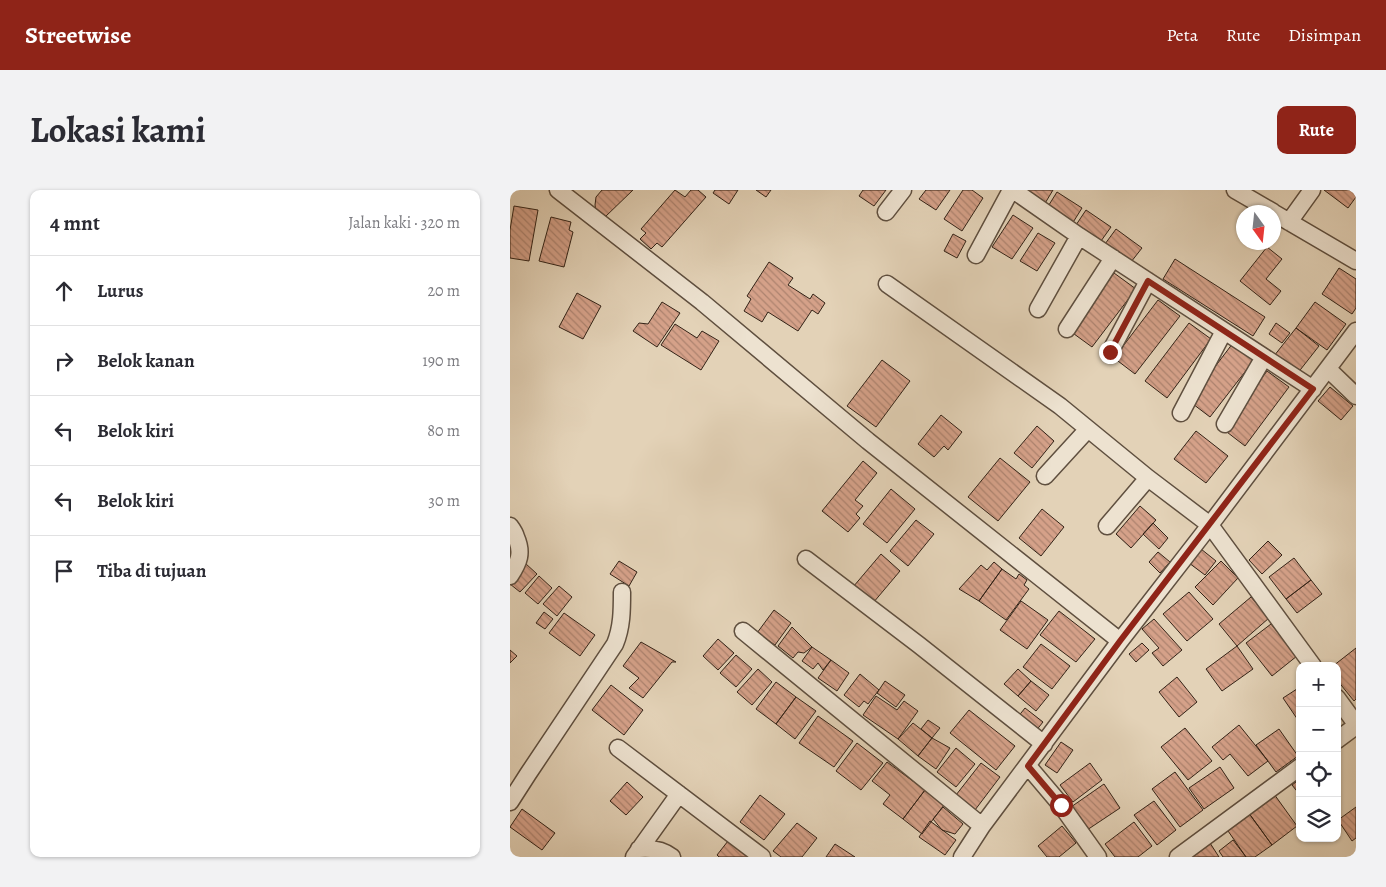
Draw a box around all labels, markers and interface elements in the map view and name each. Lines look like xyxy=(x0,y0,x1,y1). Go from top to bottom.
text: Streetwise xyxy=(25,19,131,51)
text: Peta xyxy=(1167,23,1198,47)
text: Rute xyxy=(1226,23,1260,47)
text: Disimpan xyxy=(1288,23,1361,47)
text: Lokasi kami xyxy=(30,106,206,154)
button: Rute xyxy=(1277,106,1356,154)
north arrow xyxy=(1236,205,1281,250)
text: 4 mnt xyxy=(50,209,100,237)
text: Jalan kaki · 320 m xyxy=(348,212,460,234)
icon: ahead xyxy=(50,277,78,305)
text: Lurus xyxy=(97,278,143,304)
text: 20 m xyxy=(427,280,460,302)
route end xyxy=(1099,341,1122,364)
icon: right xyxy=(50,347,78,375)
text: Belok kanan xyxy=(97,348,195,374)
text: 190 m xyxy=(422,350,460,372)
icon: left xyxy=(50,417,78,445)
text: Belok kiri xyxy=(97,418,174,444)
text: 80 m xyxy=(427,420,460,442)
icon: left xyxy=(50,487,78,515)
text: Belok kiri xyxy=(97,488,174,514)
text: 30 m xyxy=(428,490,460,512)
icon: arrive xyxy=(50,557,78,585)
text: Tiba di tujuan xyxy=(97,558,206,584)
map controls xyxy=(1296,662,1341,842)
button: + xyxy=(1296,662,1341,707)
button: − xyxy=(1296,707,1341,752)
button: locate xyxy=(1296,752,1341,797)
route start xyxy=(1050,794,1073,817)
button: layers xyxy=(1296,797,1341,842)

